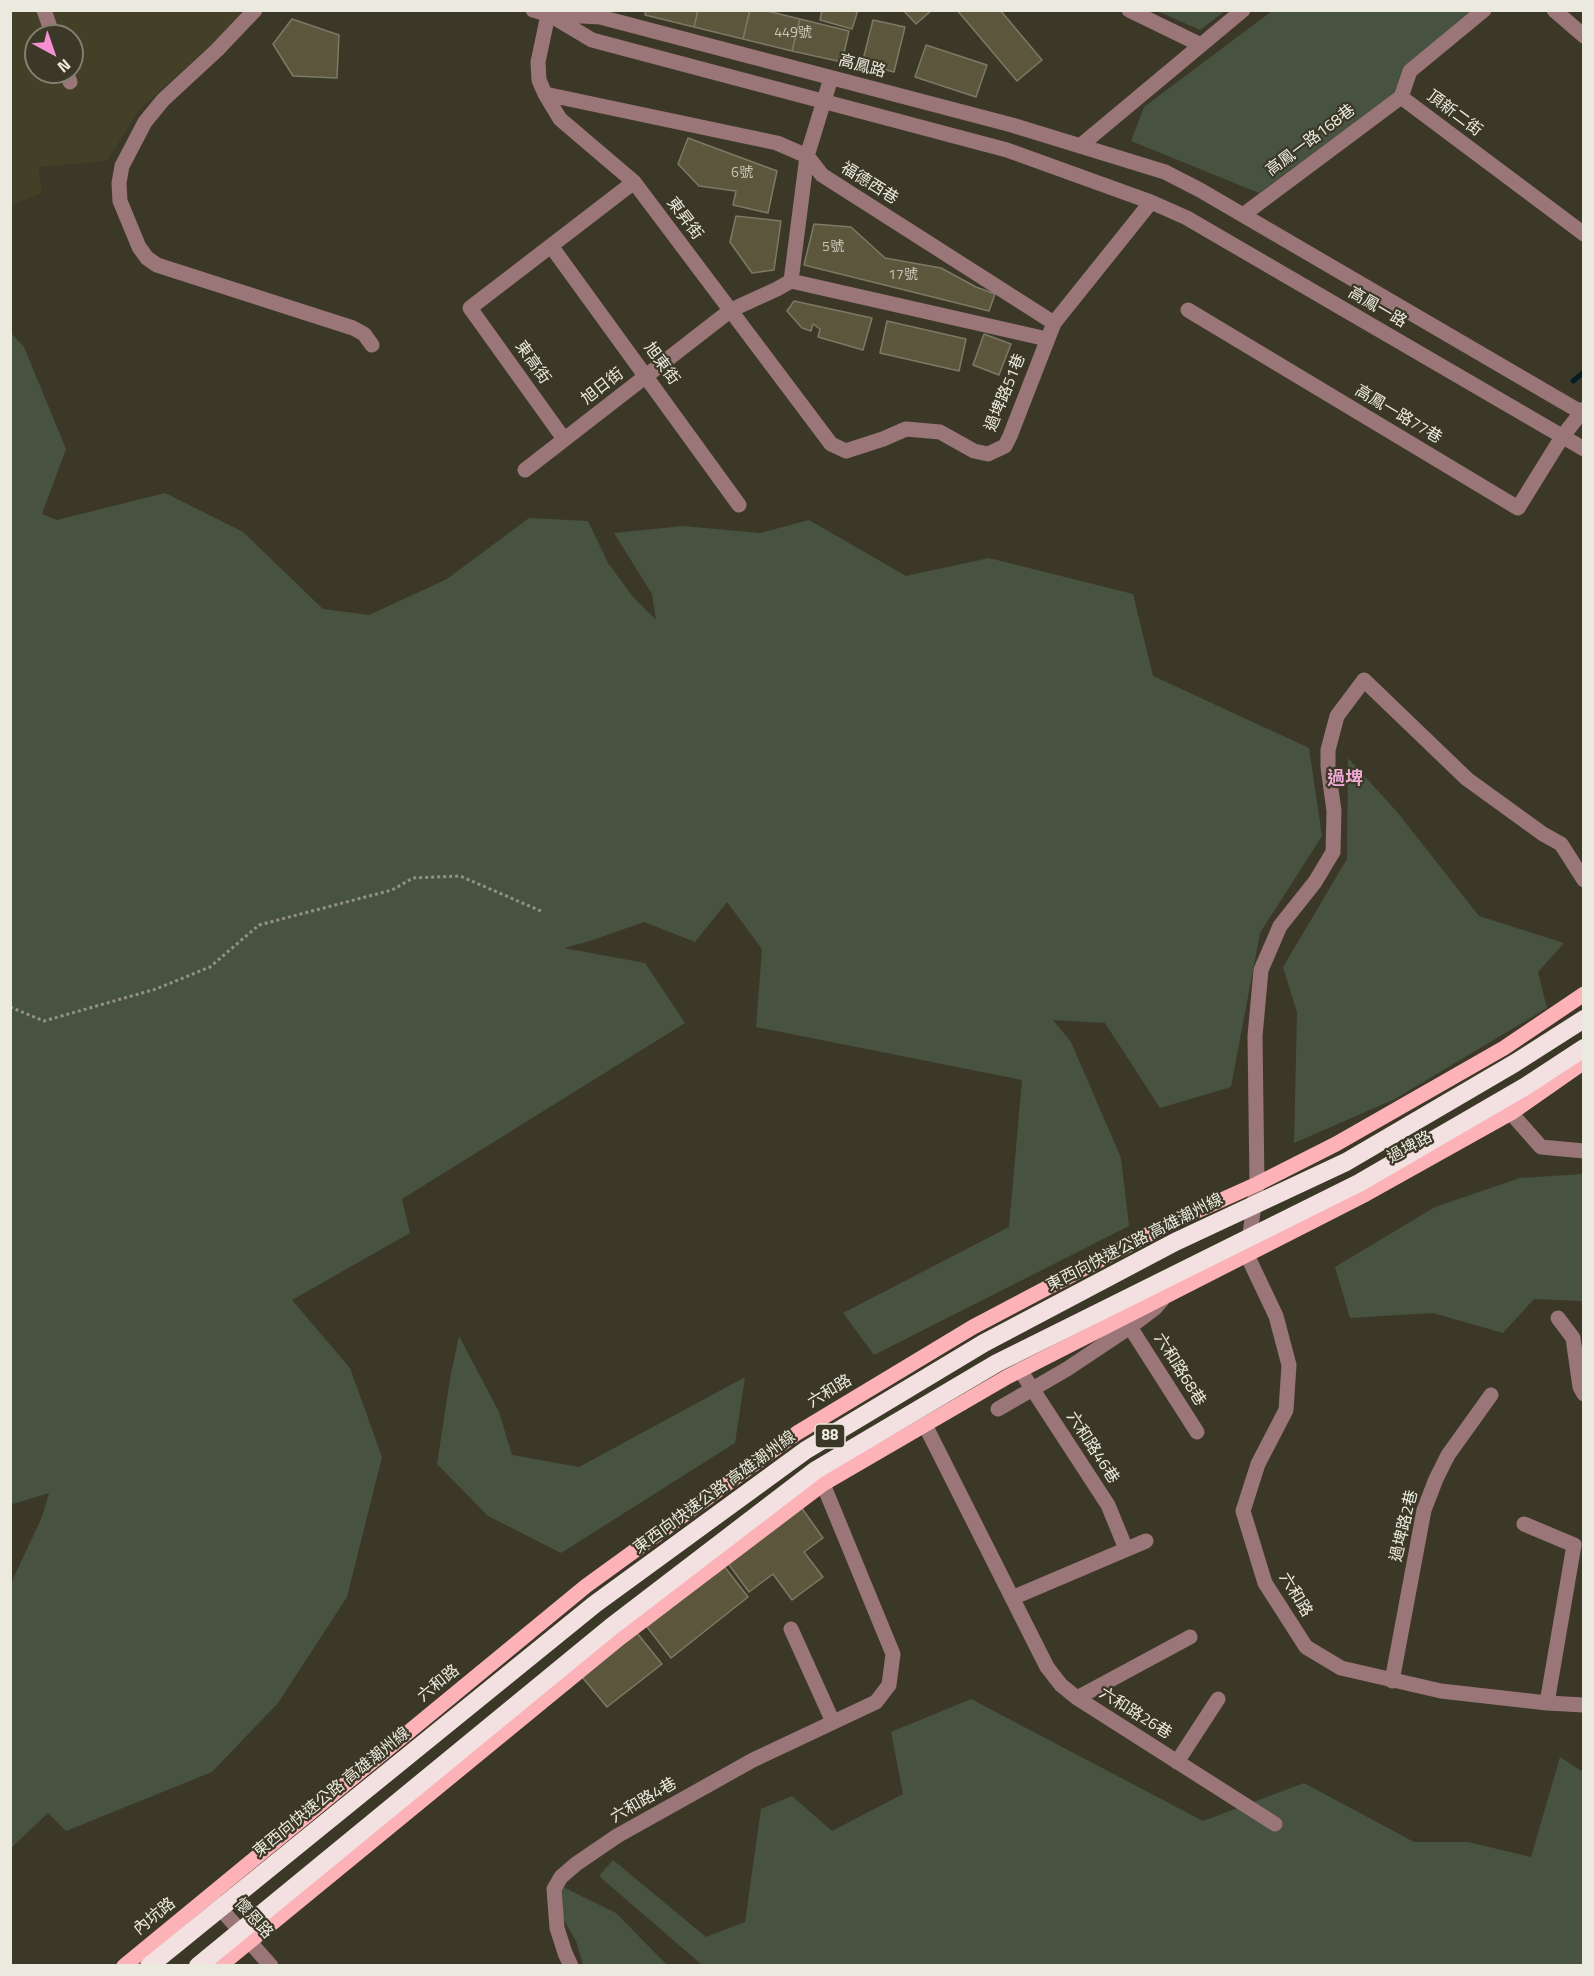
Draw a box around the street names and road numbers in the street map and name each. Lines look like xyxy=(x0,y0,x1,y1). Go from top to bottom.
street label: 高鳳路 xyxy=(836,52,888,82)
street label: 頂新二街 xyxy=(1423,87,1485,141)
street label: 高鳳一路168巷 xyxy=(1263,101,1359,181)
street label: 福德西巷 xyxy=(837,159,901,209)
street label: 東昇街 xyxy=(662,194,706,244)
street label: 高鳳一路 xyxy=(1344,284,1410,332)
street label: 東高街 xyxy=(510,338,554,388)
street label: 旭東街 xyxy=(639,339,683,389)
street label: 過埤路51巷 xyxy=(982,351,1030,435)
street label: 旭日街 xyxy=(578,365,628,409)
street label: 高鳳一路77巷 xyxy=(1351,382,1445,448)
street label: 過埤路 xyxy=(1384,1128,1436,1168)
street label: 東西向快速公路 高雄潮州線 xyxy=(1044,1190,1226,1296)
street label: 六和路68巷 xyxy=(1149,1330,1209,1410)
street label: 六和路 xyxy=(804,1371,856,1413)
street label: 六和路46巷 xyxy=(1062,1408,1122,1488)
road number: 88 xyxy=(815,1424,845,1448)
street label: 東西向快速公路 高雄潮州線 xyxy=(630,1428,800,1558)
street label: 過埤路2巷 xyxy=(1387,1488,1423,1564)
street label: 六和路 xyxy=(1274,1569,1316,1621)
street label: 六和路 xyxy=(414,1661,464,1707)
street label: 六和路26巷 xyxy=(1095,1684,1175,1744)
street label: 東西向快速公路 高雄潮州線 xyxy=(250,1724,414,1862)
street label: 六和路4巷 xyxy=(608,1774,680,1828)
street label: 內坑路 xyxy=(130,1894,180,1940)
street label: 懷恩路 xyxy=(230,1895,276,1943)

